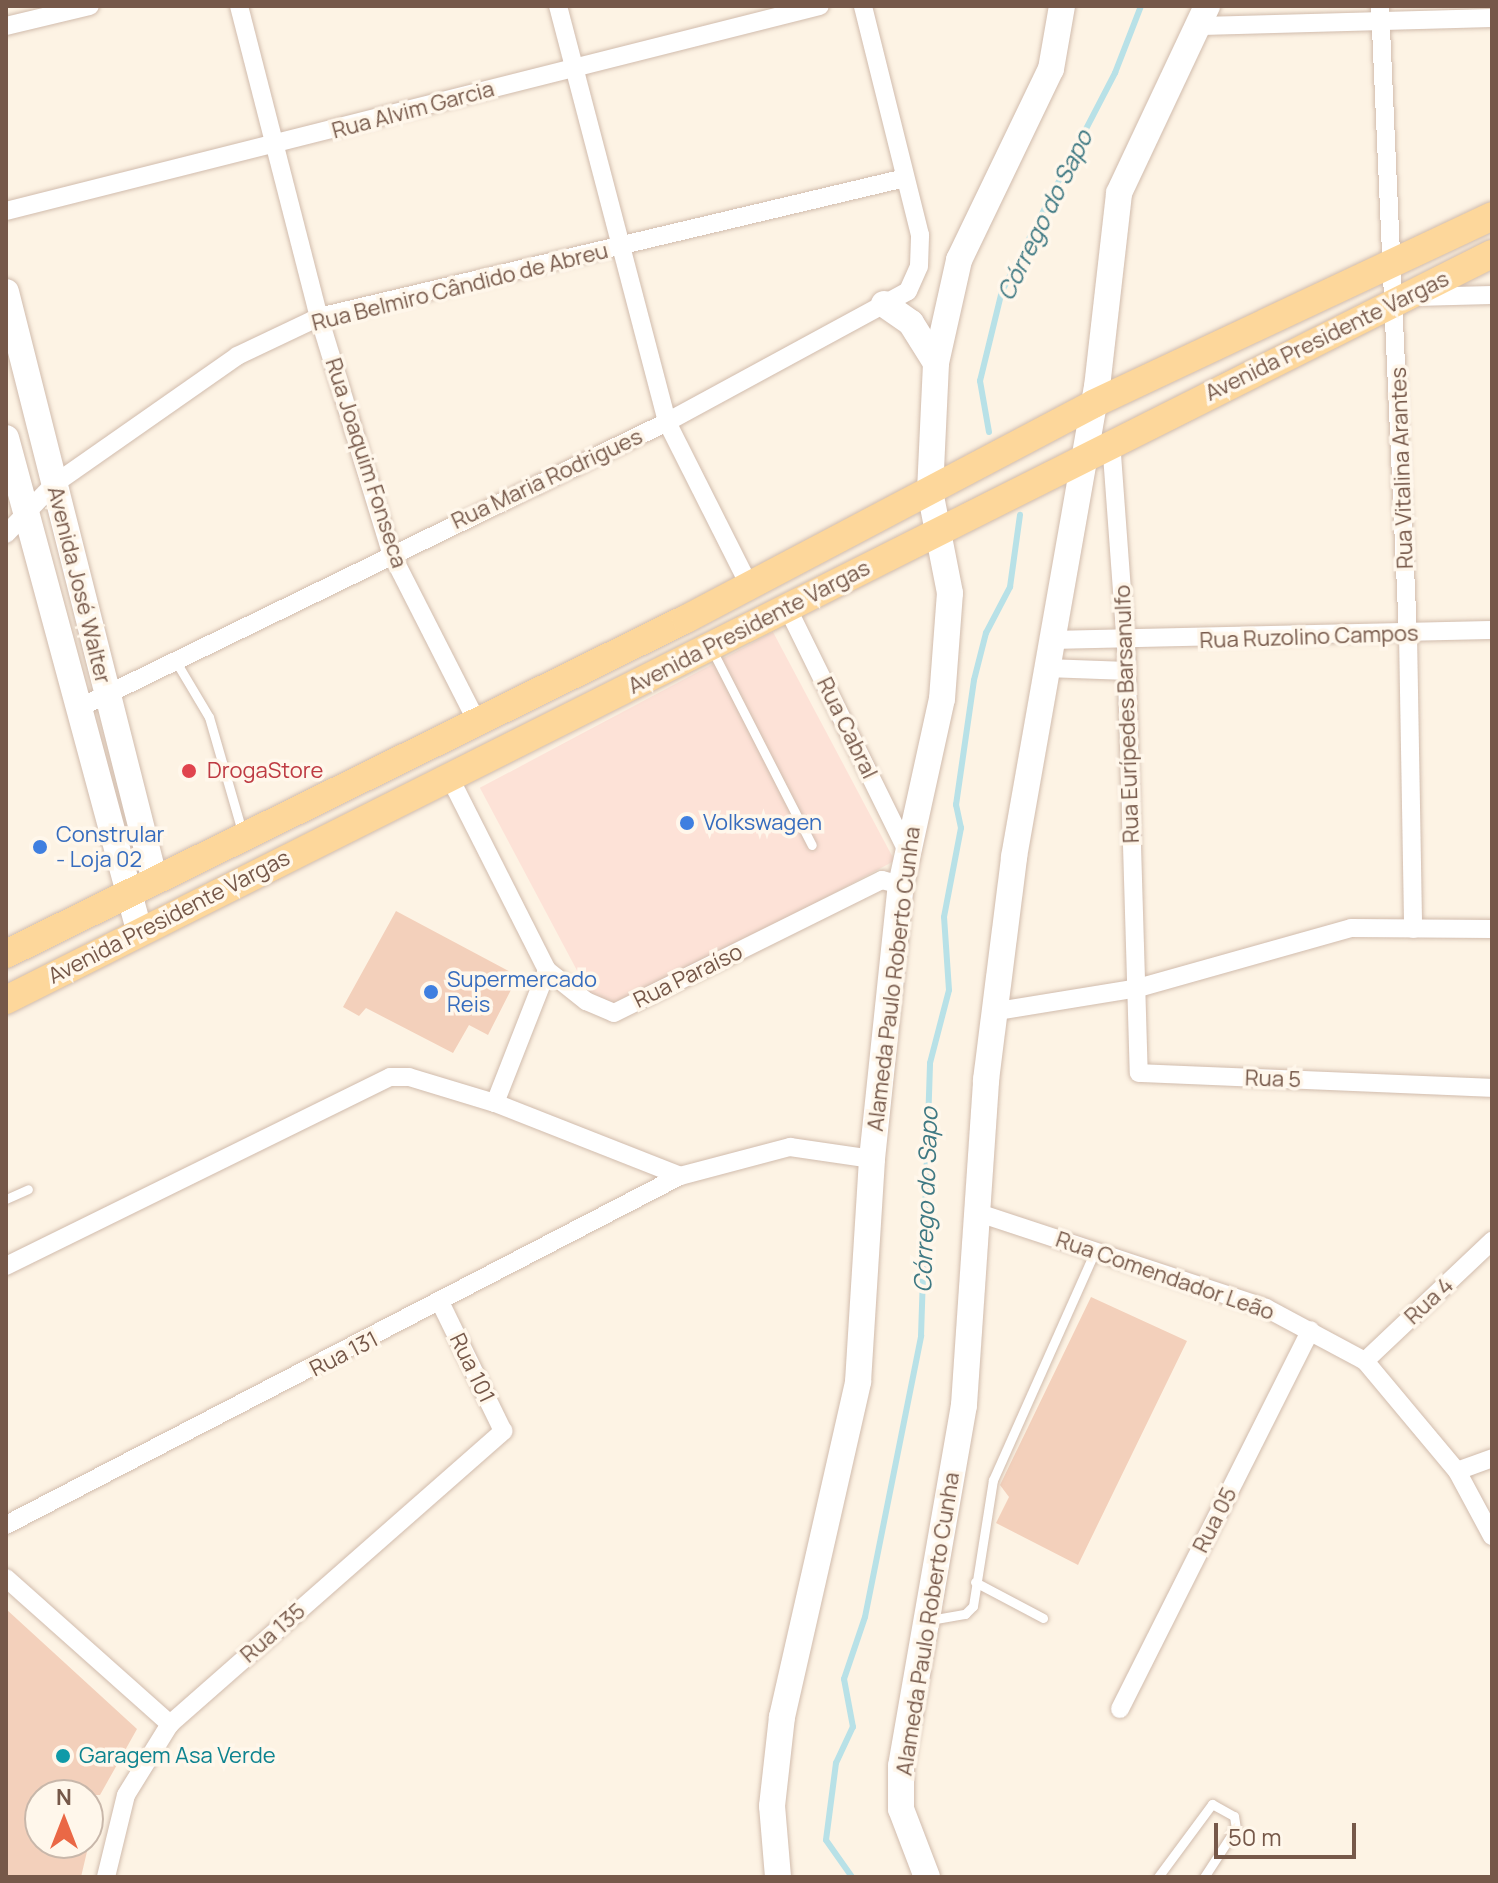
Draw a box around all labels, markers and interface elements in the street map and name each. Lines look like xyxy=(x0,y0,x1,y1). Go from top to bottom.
street label: Rua Alvim Garcia xyxy=(329,76,497,144)
water label: Córrego do Sapo xyxy=(990,125,1098,305)
street label: Rua Belmiro Cândido de Abreu xyxy=(309,237,611,337)
street label: Avenida Presidente Vargas xyxy=(1201,265,1453,407)
street label: Rua Joaquim Fonseca xyxy=(320,355,412,571)
street label: Rua Vitalina Arantes xyxy=(1385,367,1419,569)
street label: Rua Maria Rodrigues xyxy=(447,423,647,535)
street label: Avenida José Walter xyxy=(42,484,116,686)
street label: Avenida Presidente Vargas xyxy=(624,554,874,700)
street label: Rua Eurípedes Barsanulfo xyxy=(1109,584,1145,844)
street label: Rua Ruzolino Campos xyxy=(1199,620,1419,654)
street label: Rua Cabral xyxy=(811,673,883,783)
place label: DrogaStore xyxy=(207,758,323,784)
marker: DrogaStore xyxy=(178,760,200,782)
place label: Volkswagen xyxy=(703,810,822,836)
marker: Volkswagen xyxy=(678,814,696,832)
place label: Constrular - Loja 02 xyxy=(56,821,164,872)
street label: Alameda Paulo Roberto Cunha xyxy=(862,825,926,1133)
marker: Constrular - Loja 02 xyxy=(31,838,49,856)
street label: Avenida Presidente Vargas xyxy=(44,844,294,990)
street label: Rua Paraíso xyxy=(629,938,747,1014)
place label: Supermercado Reis xyxy=(447,966,597,1018)
marker: Supermercado Reis xyxy=(422,983,440,1001)
street label: Rua 5 xyxy=(1244,1065,1302,1093)
water label: Córrego do Sapo xyxy=(907,1107,943,1293)
street label: Rua Comendador Leão xyxy=(1052,1226,1278,1326)
street label: Rua 4 xyxy=(1399,1272,1459,1330)
street label: Rua 131 xyxy=(306,1326,382,1382)
street label: Rua 101 xyxy=(444,1329,500,1407)
street label: Alameda Paulo Roberto Cunha xyxy=(891,1470,965,1778)
street label: Rua 05 xyxy=(1187,1483,1243,1557)
street label: Rua 135 xyxy=(235,1598,311,1668)
place label: Garagem Asa Verde xyxy=(79,1743,276,1769)
marker: Garagem Asa Verde xyxy=(54,1747,72,1765)
north arrow xyxy=(24,1779,104,1859)
text: N xyxy=(56,1782,72,1812)
scale bar xyxy=(1218,1807,1360,1857)
text: 50 m xyxy=(1228,1820,1282,1853)

